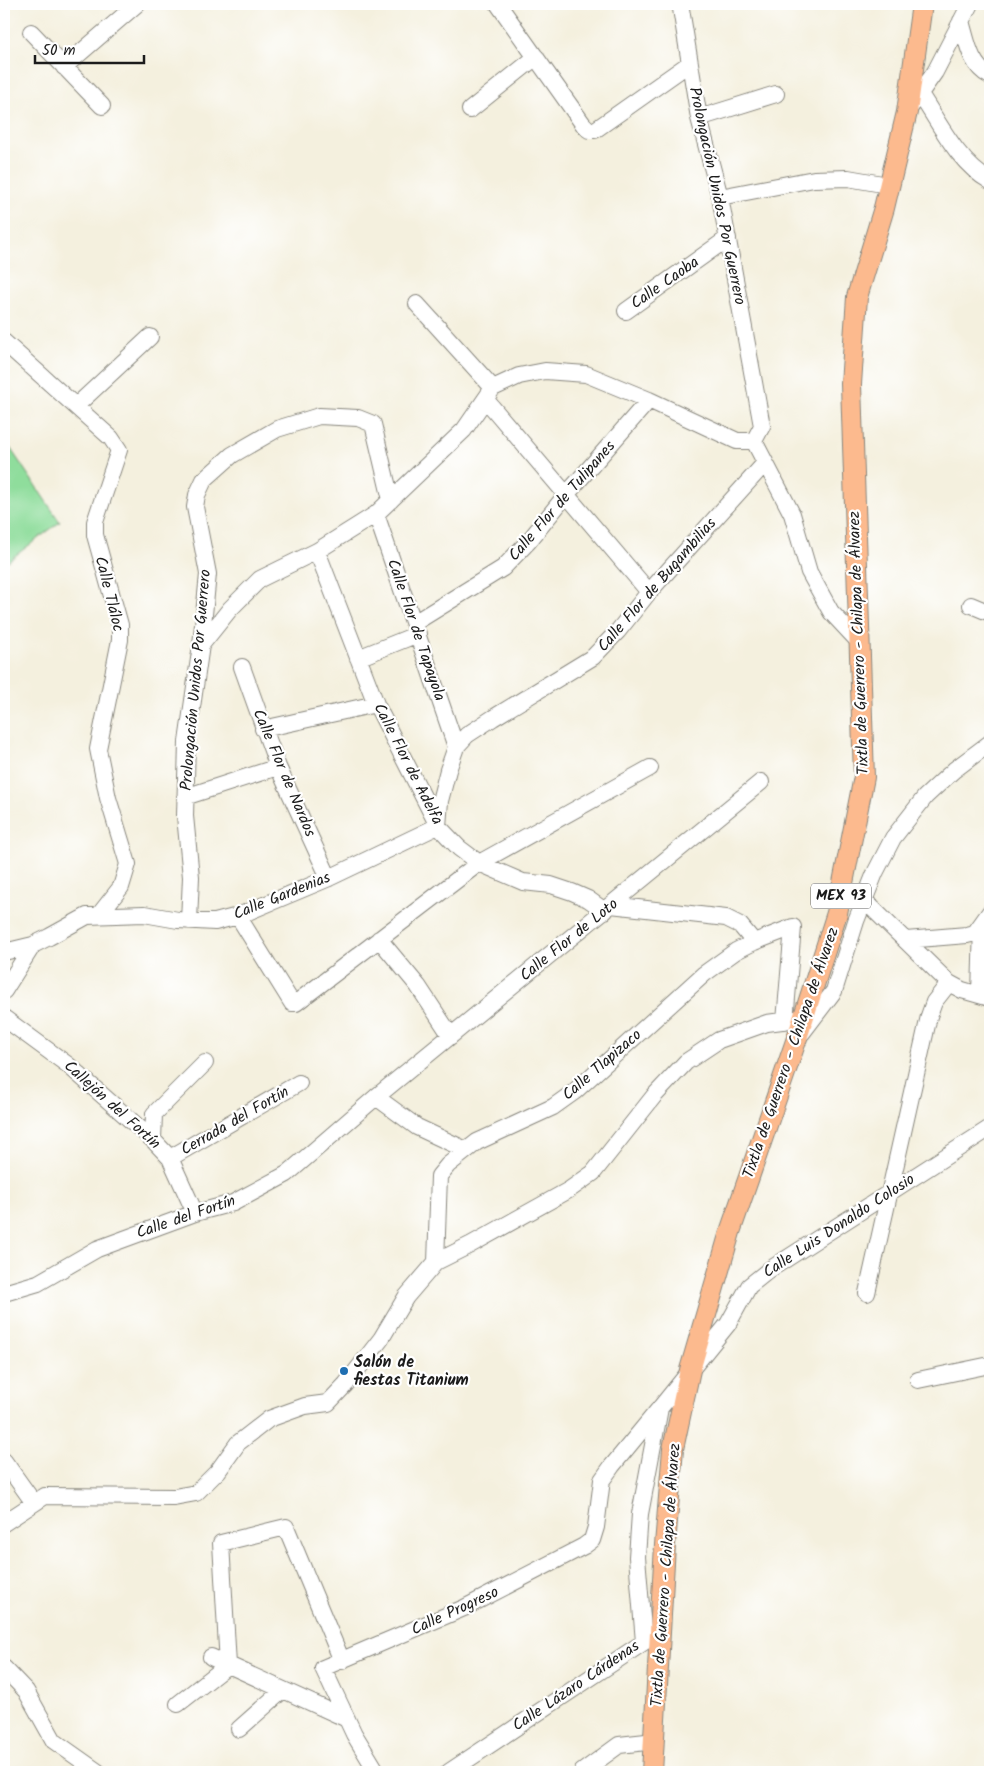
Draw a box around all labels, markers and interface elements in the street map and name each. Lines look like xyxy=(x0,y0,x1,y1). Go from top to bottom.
scale bar xyxy=(35,32,144,64)
text: 50 m xyxy=(42,39,76,63)
street label: Prolongación Unidos Por Guerrero xyxy=(682,85,752,307)
street label: Calle Caoba xyxy=(626,250,704,316)
street label: Calle Flor de Tulipanes xyxy=(502,435,622,567)
street label: Tixtla de Guerrero - Chilapa de Álvarez xyxy=(842,511,876,775)
street label: Calle Flor de Bugambilias xyxy=(591,512,723,658)
street label: Calle Tláloc xyxy=(88,554,130,634)
street label: Calle Flor de Tapayola xyxy=(380,556,452,704)
street label: Prolongación Unidos Por Guerrero xyxy=(174,568,218,792)
street label: Calle Flor de Adelfa xyxy=(367,699,449,829)
street label: Calle Flor de Nardos xyxy=(246,705,322,841)
street label: Calle Gardenias xyxy=(230,865,335,927)
road number: MEX 93 xyxy=(811,884,871,908)
street label: Calle Flor de Loto xyxy=(514,892,624,988)
street label: Tixtla de Guerrero - Chilapa de Álvarez xyxy=(736,924,846,1182)
street label: Calle Tlapizaco xyxy=(556,1023,648,1107)
street label: Callejón del Fortín xyxy=(58,1054,166,1156)
street label: Cerrada del Fortín xyxy=(176,1080,294,1162)
street label: Calle Luis Donaldo Colosio xyxy=(758,1167,920,1285)
street label: Calle del Fortín xyxy=(133,1188,239,1246)
place label: Salón de fiestas Titanium xyxy=(353,1350,469,1393)
marker: Salón de fiestas Titanium xyxy=(338,1365,350,1377)
street label: Tixtla de Guerrero - Chilapa de Álvarez xyxy=(644,1442,688,1708)
street label: Calle Progreso xyxy=(407,1580,503,1642)
street label: Calle Lázaro Cárdenas xyxy=(507,1634,645,1738)

